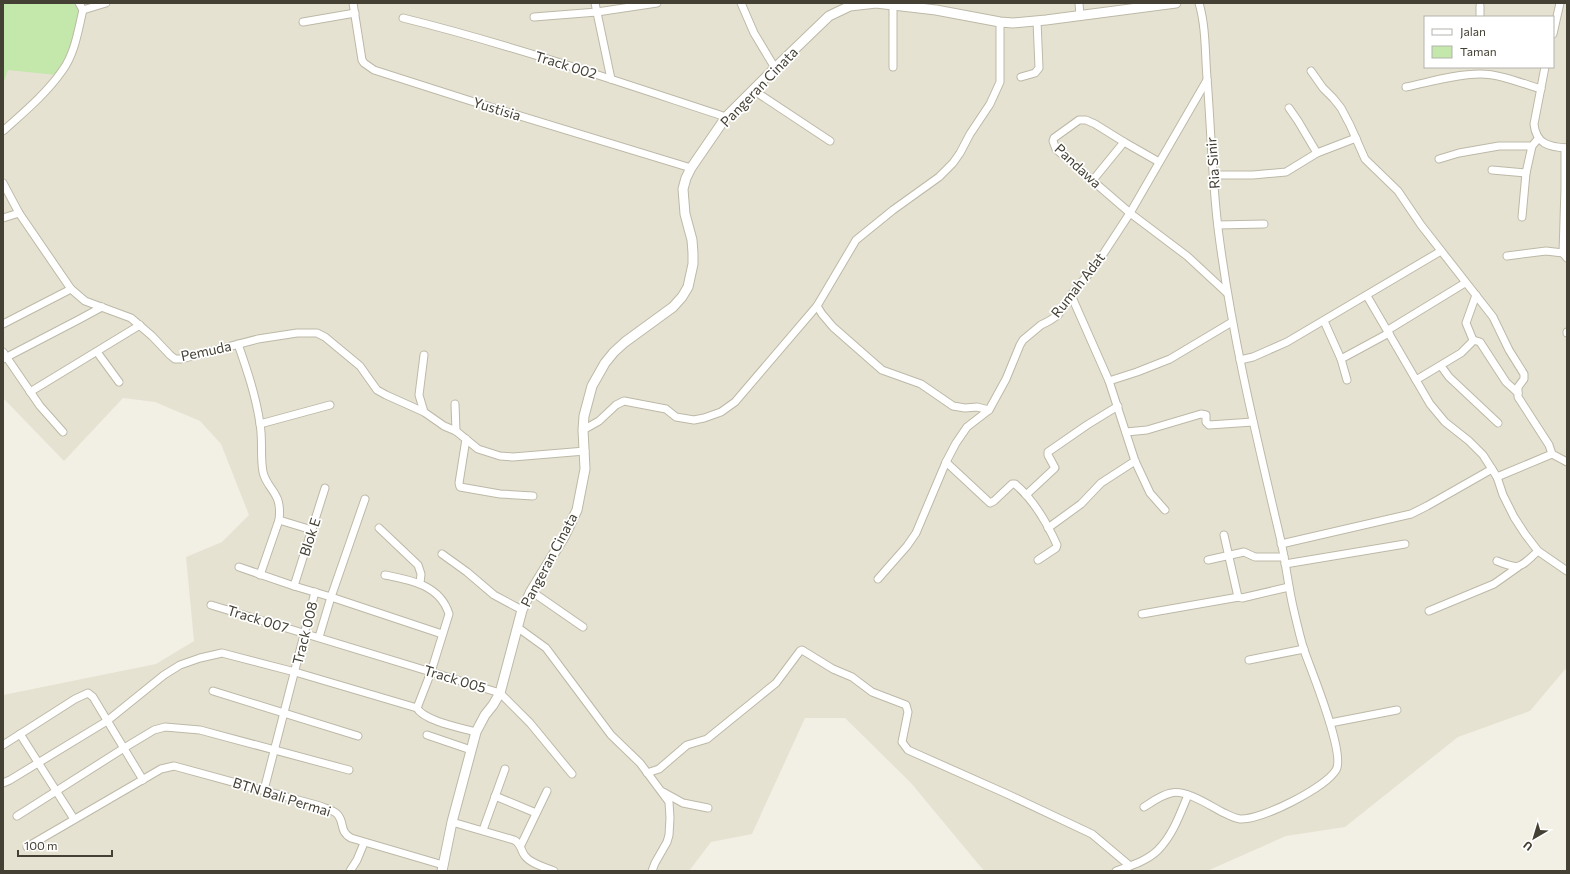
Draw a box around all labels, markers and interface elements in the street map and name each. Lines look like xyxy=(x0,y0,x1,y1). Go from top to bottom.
legend xyxy=(1424,16,1554,68)
text: Jalan xyxy=(1460,24,1486,39)
street label: Pangeran Cinata xyxy=(716,43,801,130)
text: Taman xyxy=(1460,44,1497,58)
street label: Track 002 xyxy=(533,47,599,82)
street label: Yustisia xyxy=(471,93,523,124)
street label: Ria Sinir xyxy=(1202,136,1223,190)
street label: Pandawa xyxy=(1051,140,1105,192)
street label: Rumah Adat xyxy=(1047,249,1108,321)
street label: Pemuda xyxy=(179,337,233,364)
street label: Pangeran Cinata xyxy=(517,510,580,610)
street label: Blok E xyxy=(295,515,324,558)
street label: Track 008 xyxy=(288,600,321,666)
street label: Track 007 xyxy=(225,601,291,636)
street label: Track 005 xyxy=(422,661,488,696)
street label: BTN Bali Permai xyxy=(231,773,333,820)
north arrow xyxy=(1514,818,1554,858)
scale bar xyxy=(18,832,112,858)
text: 100 m xyxy=(24,838,58,852)
text: U xyxy=(1520,839,1535,854)

